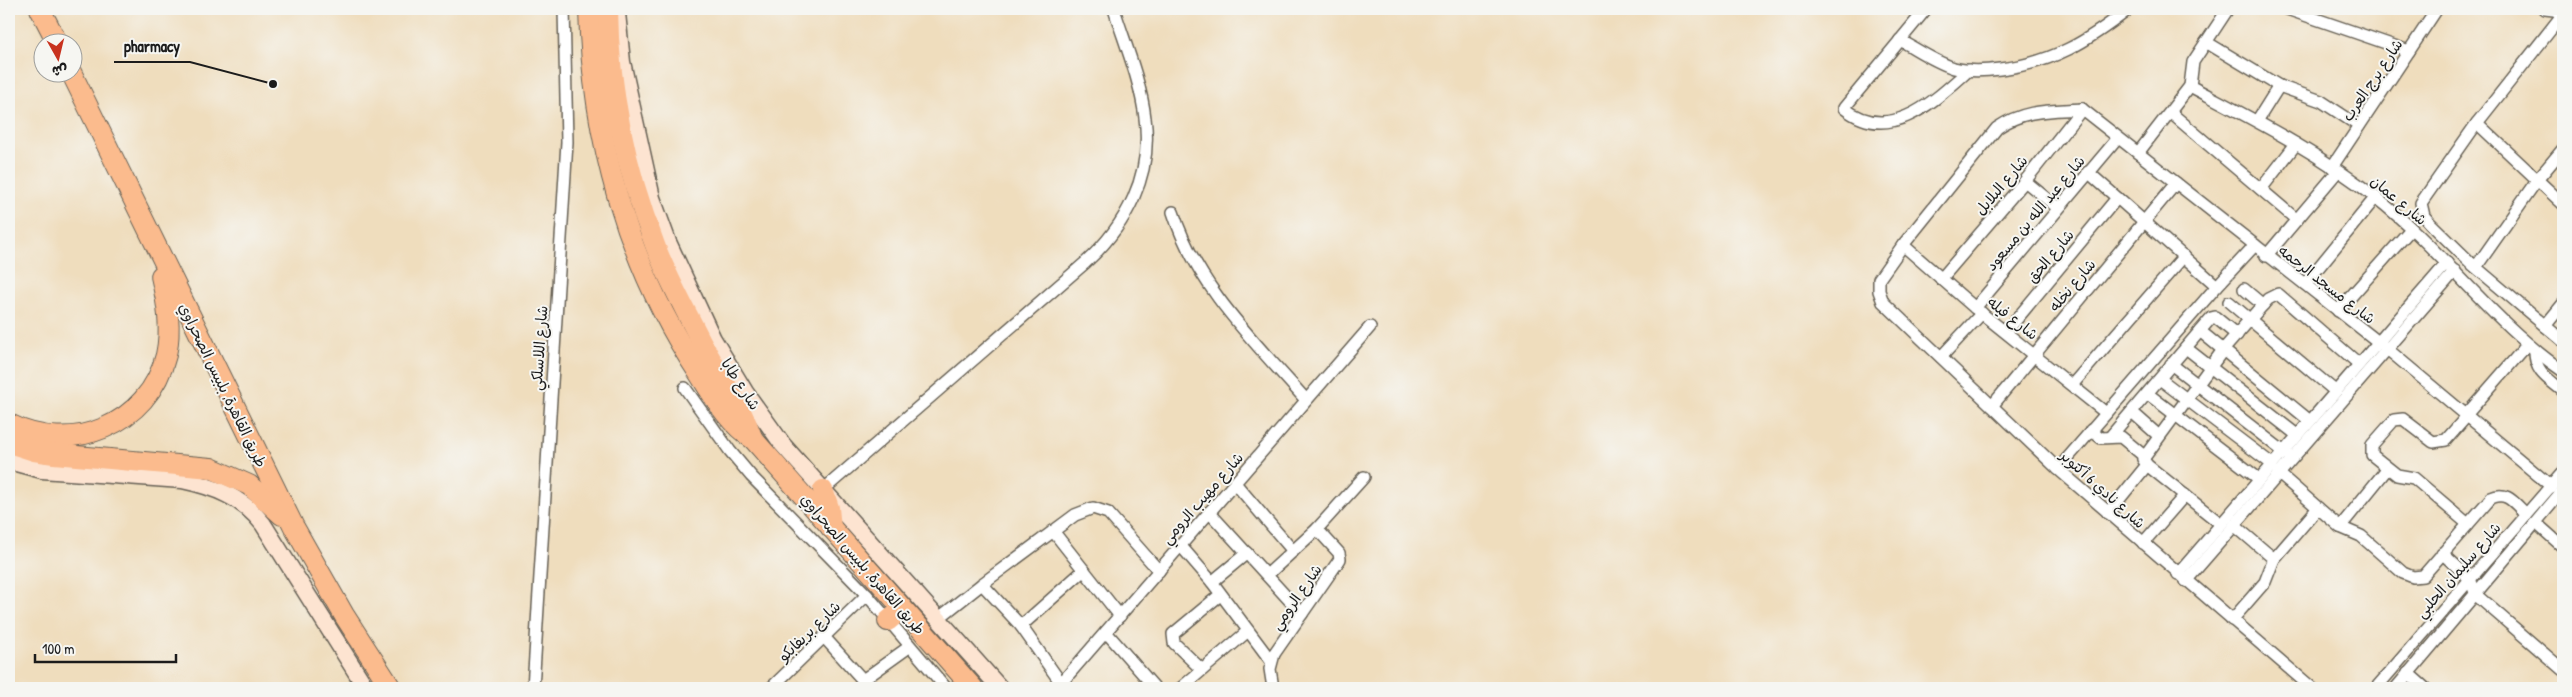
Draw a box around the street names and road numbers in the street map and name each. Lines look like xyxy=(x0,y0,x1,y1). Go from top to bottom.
street label: شارع برج العرب xyxy=(2337,35,2407,125)
street label: شارع البلابل xyxy=(1970,151,2032,219)
street label: شارع عبد الله بن مسعود xyxy=(1980,151,2090,275)
street label: شارع عمان xyxy=(2366,170,2432,230)
street label: شارع الحق xyxy=(2021,225,2079,287)
street label: شارع مسجد الرحمه xyxy=(2274,239,2380,329)
street label: شارع نخله xyxy=(2044,254,2100,316)
street label: شارع فيله xyxy=(1983,291,2043,345)
street label: طريق القاهرة, بلبيس الصحراوي xyxy=(173,299,272,471)
street label: شارع اللاسلكي xyxy=(526,305,555,392)
street label: شارع طابا xyxy=(716,354,766,414)
street label: شارع نادي 6 أكتوبر xyxy=(2054,444,2150,534)
street label: شارع مهيب الرومي xyxy=(1156,447,1250,550)
street label: طريق القاهرة, بلبيس الصحراوي xyxy=(795,489,930,640)
street label: شارع سليمان الحلبي xyxy=(2411,518,2508,624)
street label: شارع الرومي xyxy=(1266,560,1329,636)
street label: شارع بريفابكو xyxy=(773,596,845,667)

